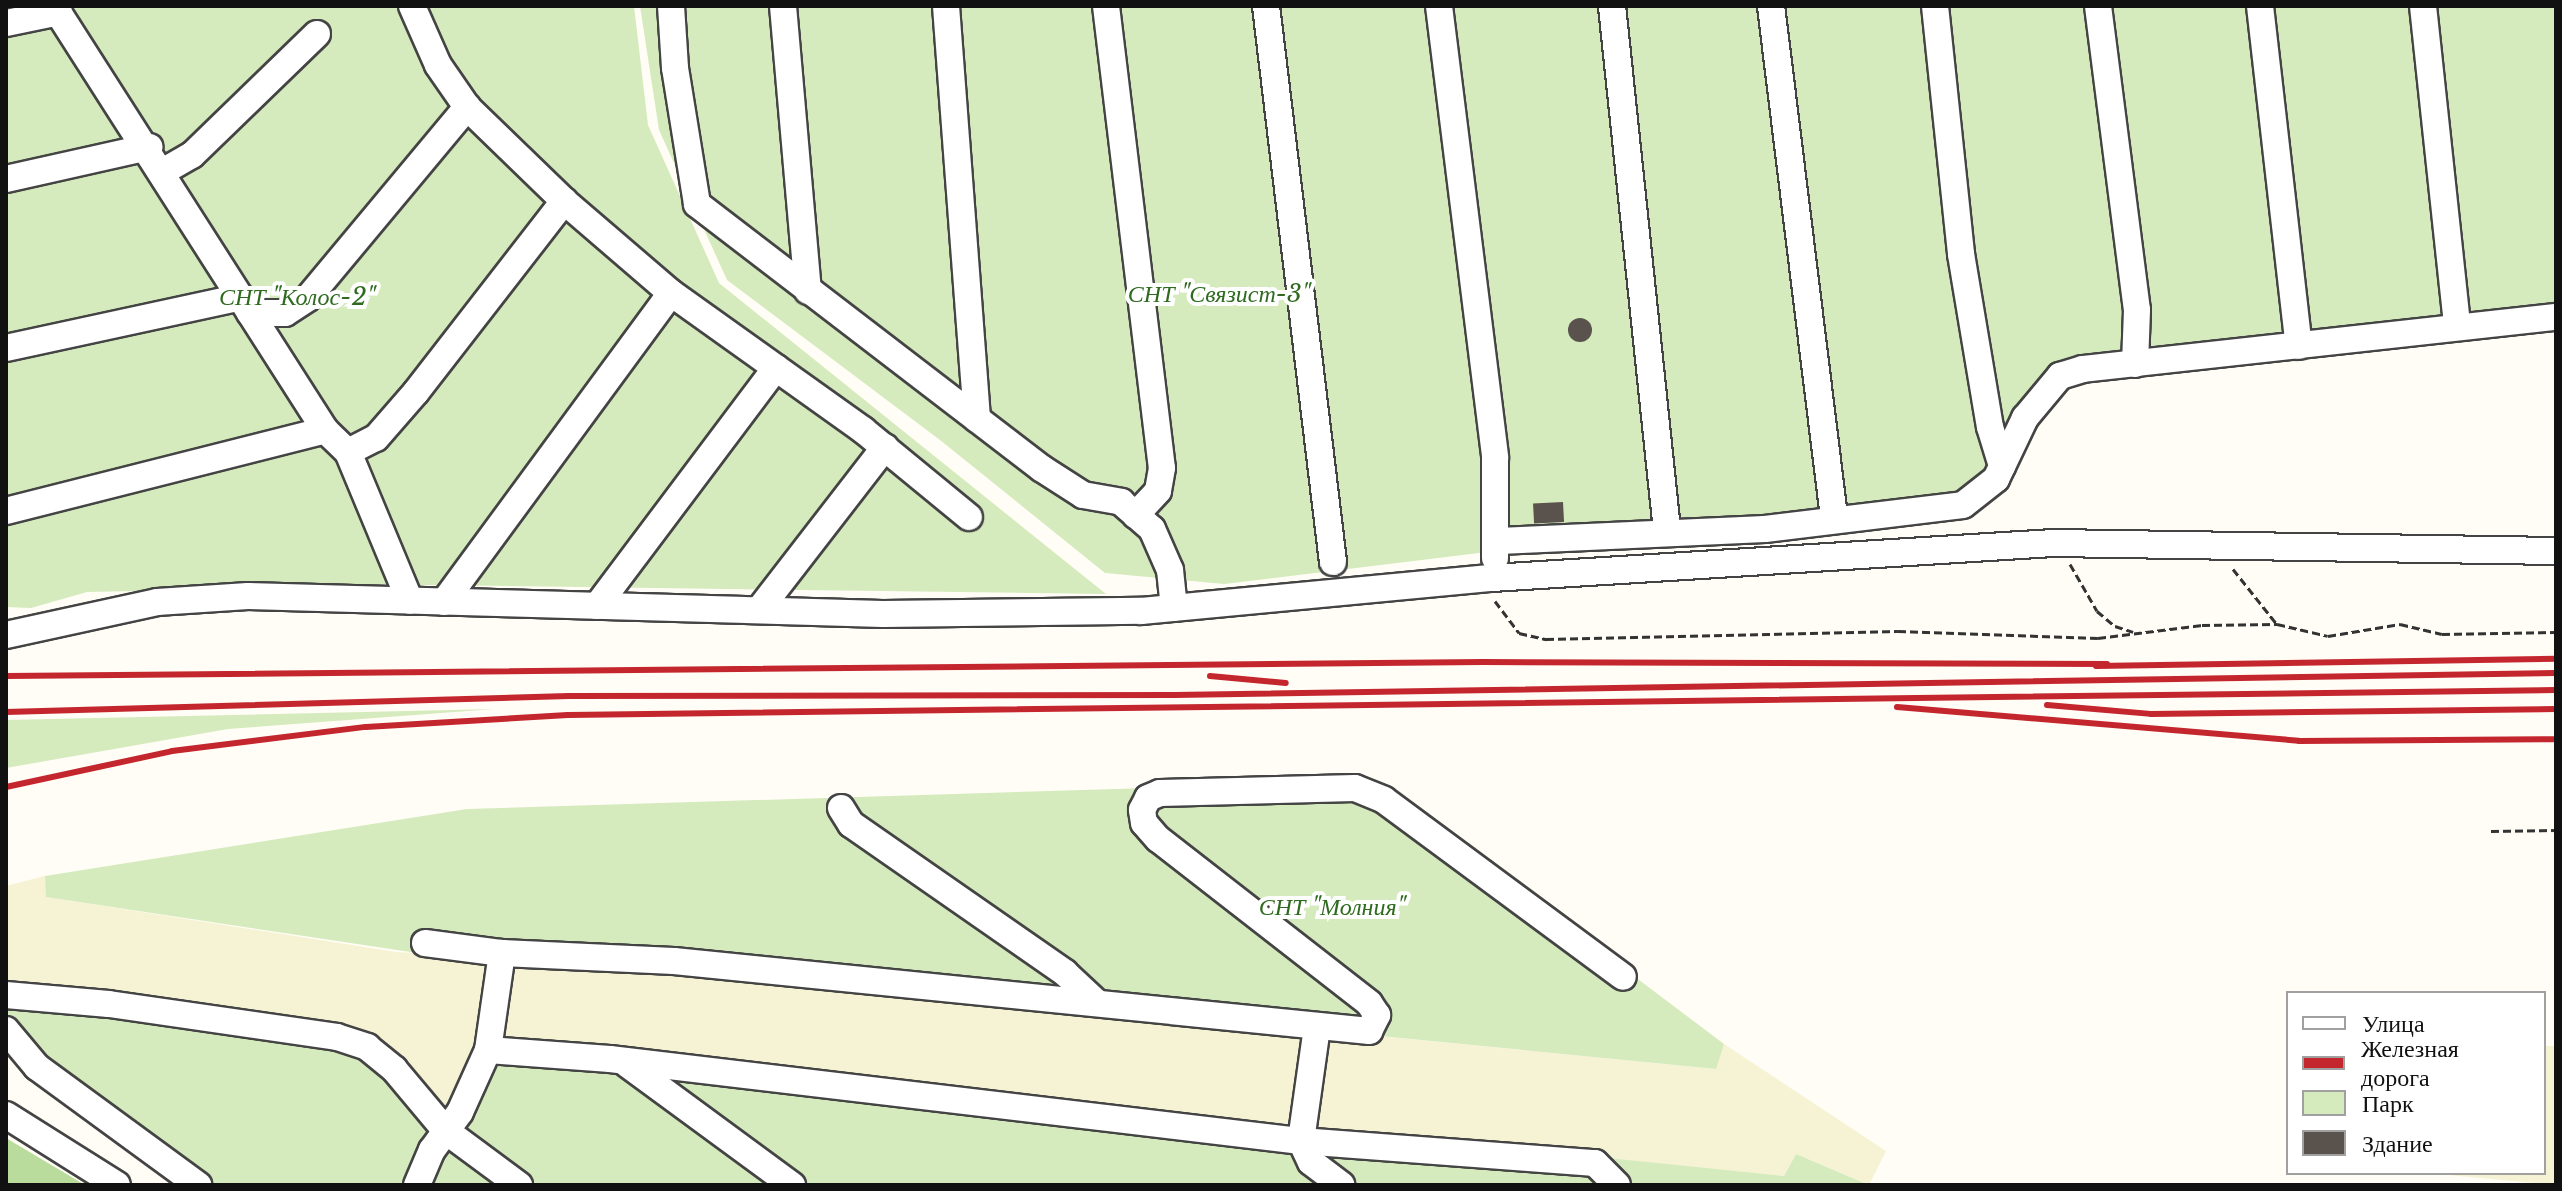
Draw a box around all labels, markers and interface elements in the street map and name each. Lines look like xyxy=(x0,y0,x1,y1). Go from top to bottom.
park label: СНТ "Связист-3" xyxy=(1128,280,1310,308)
park label: СНТ "Колос-2" xyxy=(219,283,375,311)
park label: СНТ "Молния" xyxy=(1258,893,1406,921)
legend xyxy=(2286,991,2546,1175)
text: Улица xyxy=(2362,1009,2425,1038)
text: Железная дорога xyxy=(2361,1034,2459,1092)
text: Парк xyxy=(2362,1089,2414,1118)
text: Здание xyxy=(2362,1129,2433,1158)

